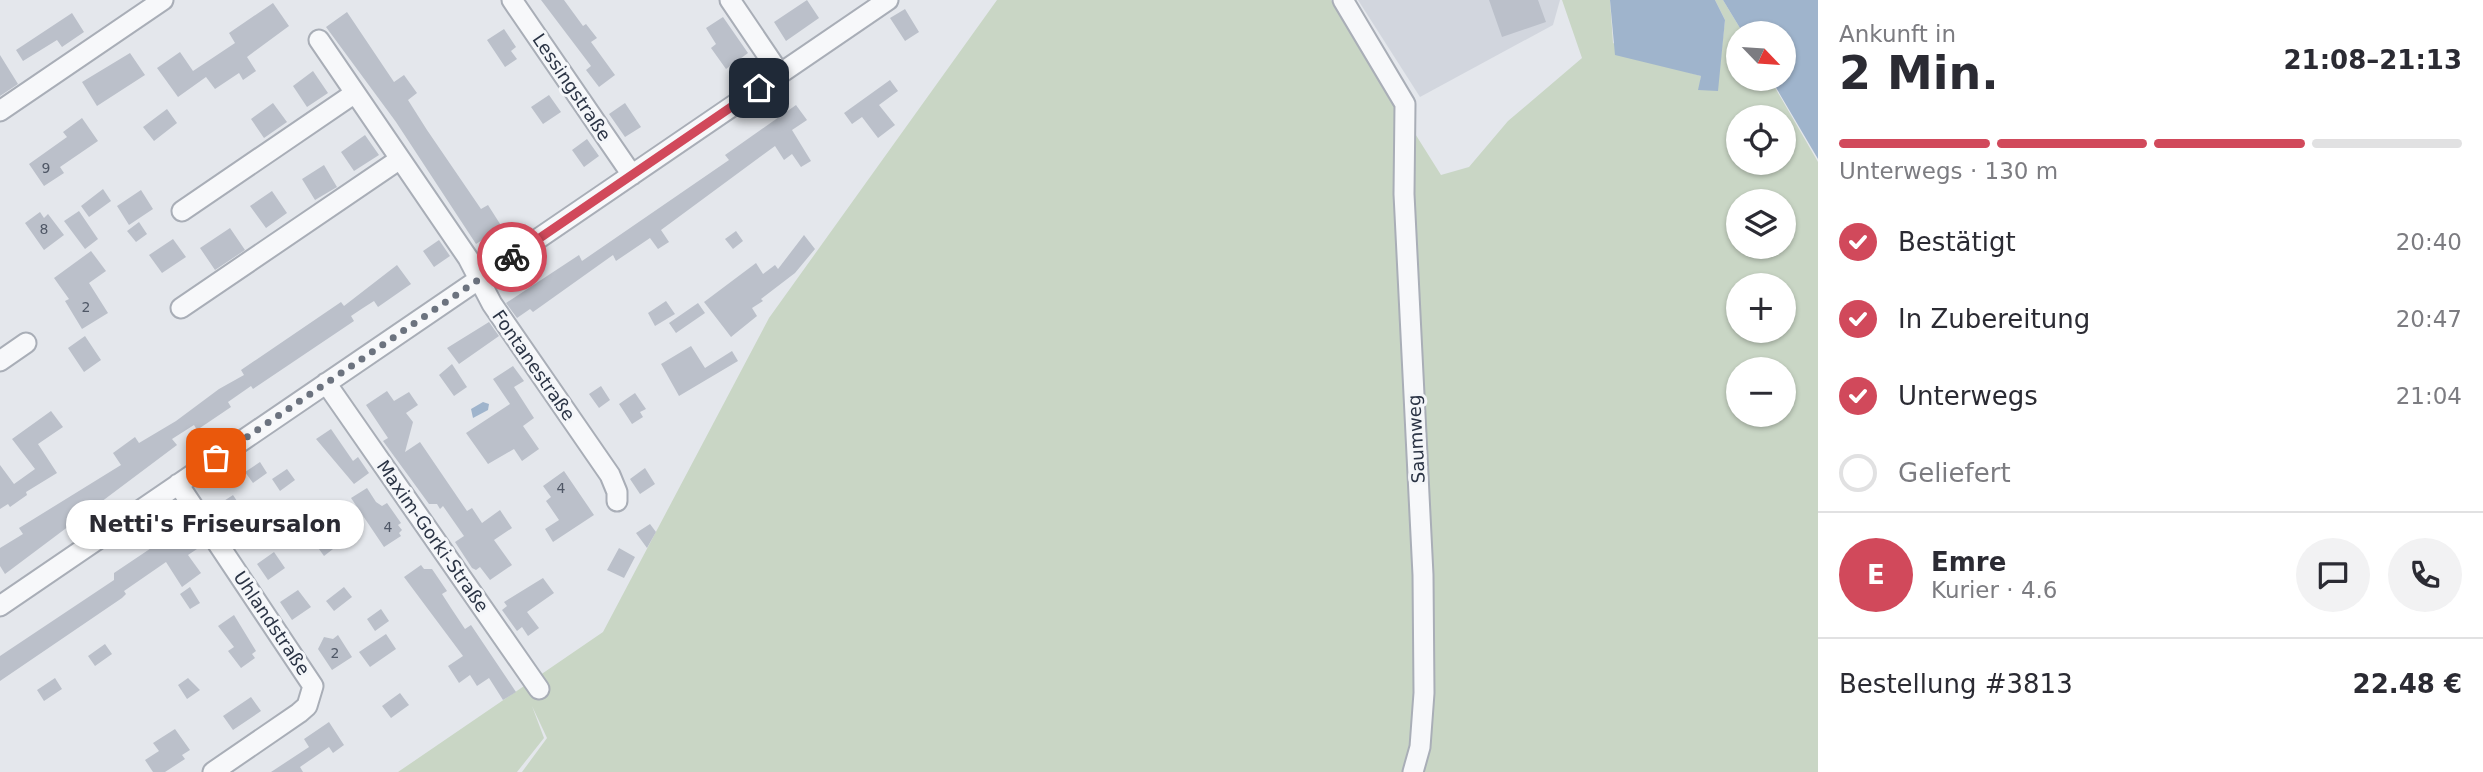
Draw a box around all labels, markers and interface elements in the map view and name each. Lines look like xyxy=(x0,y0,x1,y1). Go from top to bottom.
north arrow xyxy=(1726,21,1796,91)
map controls xyxy=(1726,21,1796,427)
text: Ankunft in xyxy=(1839,21,1956,47)
street label: Lessingstraße xyxy=(528,29,616,145)
text: 21:08–21:13 xyxy=(2283,45,2462,75)
text: 2 Min. xyxy=(1839,46,1999,100)
pin xyxy=(729,58,789,118)
icon: home xyxy=(740,69,778,107)
button: locate xyxy=(1726,105,1796,175)
text: Unterwegs · 130 m xyxy=(1839,158,2058,184)
house number: 9 xyxy=(42,160,50,176)
button: layers xyxy=(1726,189,1796,259)
house number: 8 xyxy=(40,221,48,237)
courier xyxy=(477,222,547,292)
icon: check xyxy=(1839,223,1877,261)
text: Bestätigt xyxy=(1898,227,2016,257)
text: 20:40 xyxy=(2396,229,2462,255)
icon: bike xyxy=(493,238,531,276)
button: + xyxy=(1726,273,1796,343)
house number: 2 xyxy=(82,299,90,315)
icon: check xyxy=(1839,300,1877,338)
text: In Zubereitung xyxy=(1898,304,2090,334)
street label: Fontanestraße xyxy=(488,306,580,424)
text: 20:47 xyxy=(2396,306,2462,332)
button: − xyxy=(1726,357,1796,427)
icon: check xyxy=(1839,377,1877,415)
text: Unterwegs xyxy=(1898,381,2038,411)
text: 21:04 xyxy=(2396,383,2462,409)
street label: Saumweg xyxy=(1403,394,1429,484)
pin xyxy=(186,428,246,488)
icon: bag xyxy=(197,439,235,477)
street label: Maxim-Gorki-Straße xyxy=(373,456,493,616)
text: Geliefert xyxy=(1898,458,2011,488)
house number: 4 xyxy=(557,480,566,496)
callout: Netti's Friseursalon xyxy=(67,500,365,549)
text: Netti's Friseursalon xyxy=(88,511,342,537)
house number: 4 xyxy=(384,519,393,535)
button: chat xyxy=(2296,538,2370,612)
button: phone xyxy=(2388,538,2462,612)
text: Emre xyxy=(1931,547,2006,577)
text: E xyxy=(1867,560,1885,590)
street label: Uhlandstraße xyxy=(230,567,314,679)
text: Kurier · 4.6 xyxy=(1931,577,2057,603)
house number: 2 xyxy=(331,645,339,661)
text: Bestellung #3813 xyxy=(1839,669,2073,699)
text: 22.48 € xyxy=(2353,669,2462,699)

